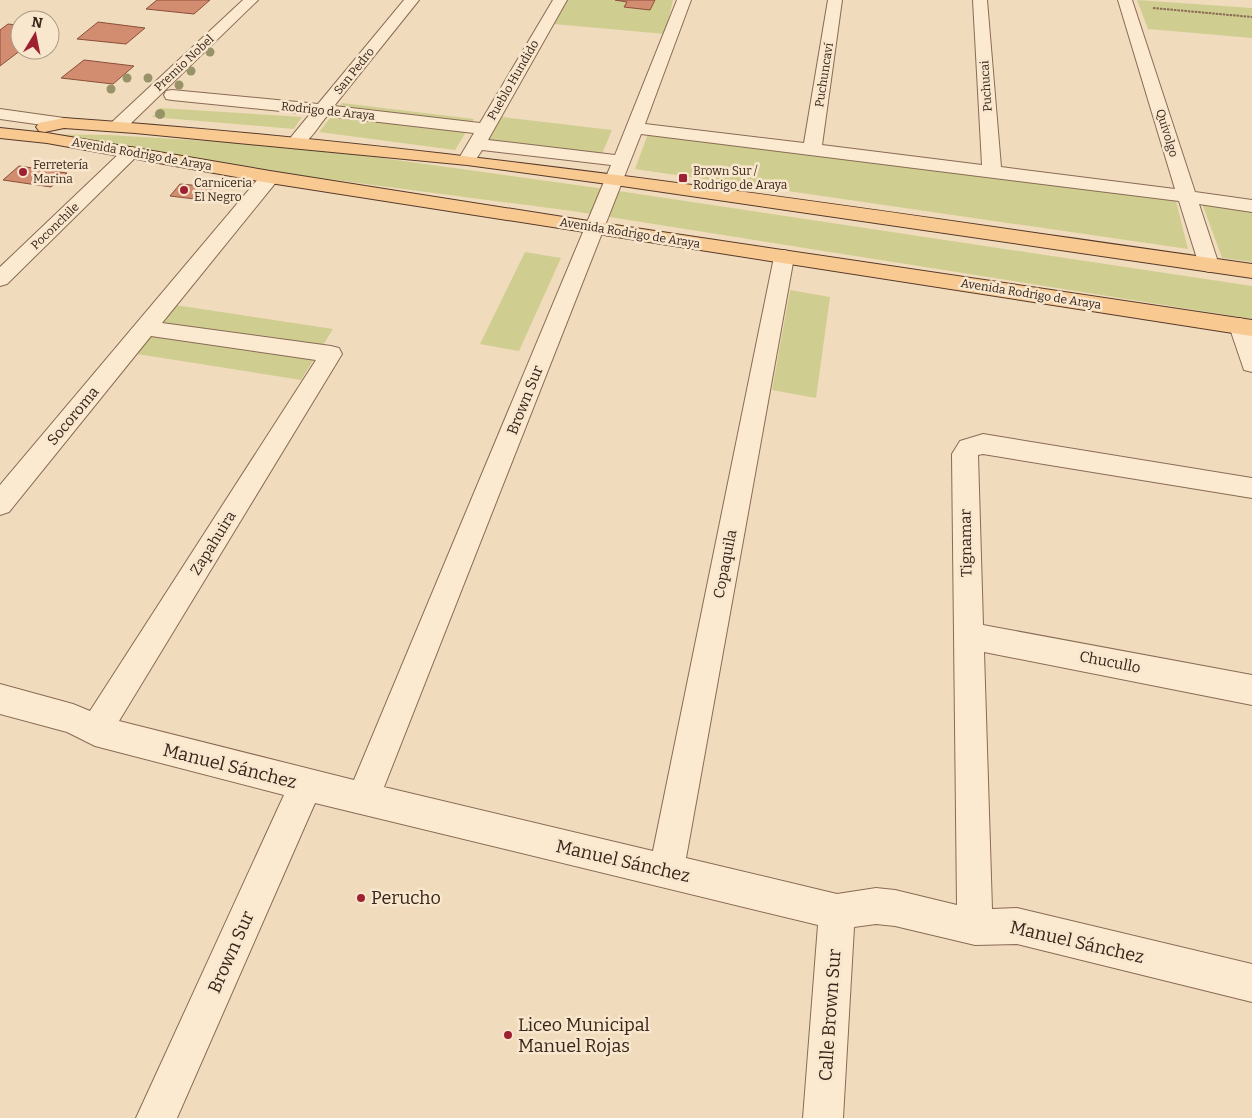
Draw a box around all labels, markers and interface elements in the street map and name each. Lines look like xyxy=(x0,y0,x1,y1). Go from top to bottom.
north arrow xyxy=(10,10,60,60)
text: N xyxy=(30,13,44,32)
street label: Premio Nobel xyxy=(151,32,217,94)
street label: Pueblo Hundido xyxy=(484,37,542,122)
street label: Puchuncaví xyxy=(812,41,836,108)
street label: San Pedro xyxy=(331,45,377,97)
street label: Puchucai xyxy=(977,59,995,112)
street label: Rodrigo de Araya xyxy=(280,99,376,123)
street label: Quivolgo xyxy=(1153,107,1181,159)
street label: Avenida Rodrigo de Araya xyxy=(71,135,214,173)
place label: Ferretería Marina xyxy=(33,158,89,186)
place label: Brown Sur / Rodrigo de Araya xyxy=(693,164,788,192)
marker: Ferretería Marina xyxy=(17,166,29,178)
marker: Brown Sur / Rodrigo de Araya xyxy=(677,172,689,184)
place label: Carniceria El Negro xyxy=(194,176,252,204)
marker: Carniceria El Negro xyxy=(178,184,190,196)
street label: Poconchile xyxy=(28,200,82,252)
street label: Avenida Rodrigo de Araya xyxy=(559,215,702,251)
street label: Avenida Rodrigo de Araya xyxy=(960,276,1103,312)
street label: Brown Sur xyxy=(503,362,547,437)
street label: Socoroma xyxy=(43,383,103,449)
street label: Zapahuira xyxy=(186,508,240,578)
street label: Tignamar xyxy=(956,509,976,577)
street label: Copaquila xyxy=(710,528,740,600)
street label: Chucullo xyxy=(1078,647,1142,677)
street label: Manuel Sánchez xyxy=(161,739,299,793)
street label: Manuel Sánchez xyxy=(554,835,692,887)
place label: Perucho xyxy=(371,887,441,909)
marker: Perucho xyxy=(355,892,367,904)
street label: Brown Sur xyxy=(203,907,259,997)
street label: Manuel Sánchez xyxy=(1008,916,1146,968)
street label: Calle Brown Sur xyxy=(814,948,846,1082)
place label: Liceo Municipal Manuel Rojas xyxy=(518,1014,650,1057)
marker: Liceo Municipal Manuel Rojas xyxy=(502,1029,514,1041)

